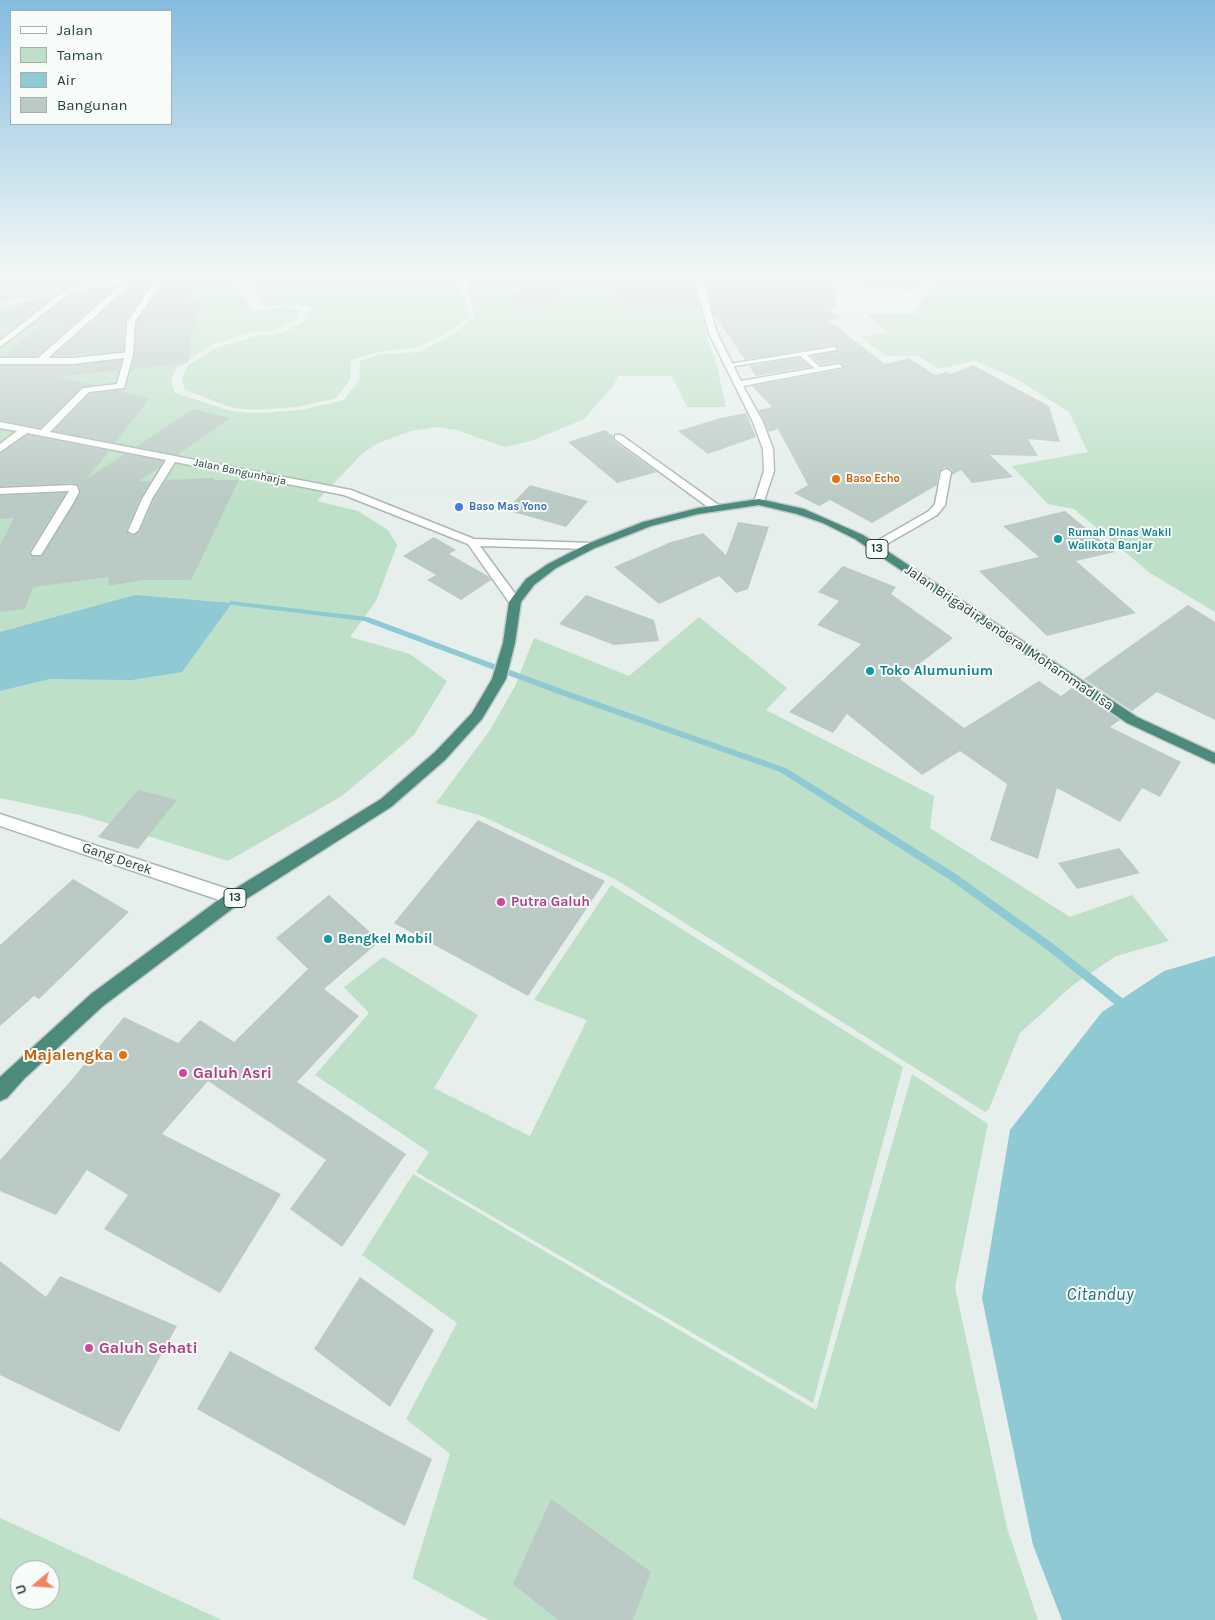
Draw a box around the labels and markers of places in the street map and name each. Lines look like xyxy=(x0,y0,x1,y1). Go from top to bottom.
place label: Baso Echo xyxy=(846,472,900,486)
marker: Baso Echo xyxy=(830,473,842,485)
place label: Baso Mas Yono xyxy=(469,500,547,514)
marker: Baso Mas Yono xyxy=(453,501,465,513)
place label: Rumah Dinas Wakil Walikota Banjar xyxy=(1068,526,1171,552)
marker: Rumah Dinas Wakil Walikota Banjar xyxy=(1052,533,1064,545)
place label: Toko Alumunium xyxy=(880,663,993,679)
marker: Toko Alumunium xyxy=(864,665,876,677)
place label: Putra Galuh xyxy=(511,894,590,910)
marker: Putra Galuh xyxy=(495,896,507,908)
place label: Bengkel Mobil xyxy=(338,931,432,947)
marker: Bengkel Mobil xyxy=(322,933,334,945)
place label: Majalengka xyxy=(23,1045,113,1065)
marker: Majalengka xyxy=(117,1049,129,1061)
place label: Galuh Asri xyxy=(193,1063,272,1083)
marker: Galuh Asri xyxy=(177,1067,189,1079)
place label: Galuh Sehati xyxy=(99,1338,198,1358)
marker: Galuh Sehati xyxy=(83,1342,95,1354)

